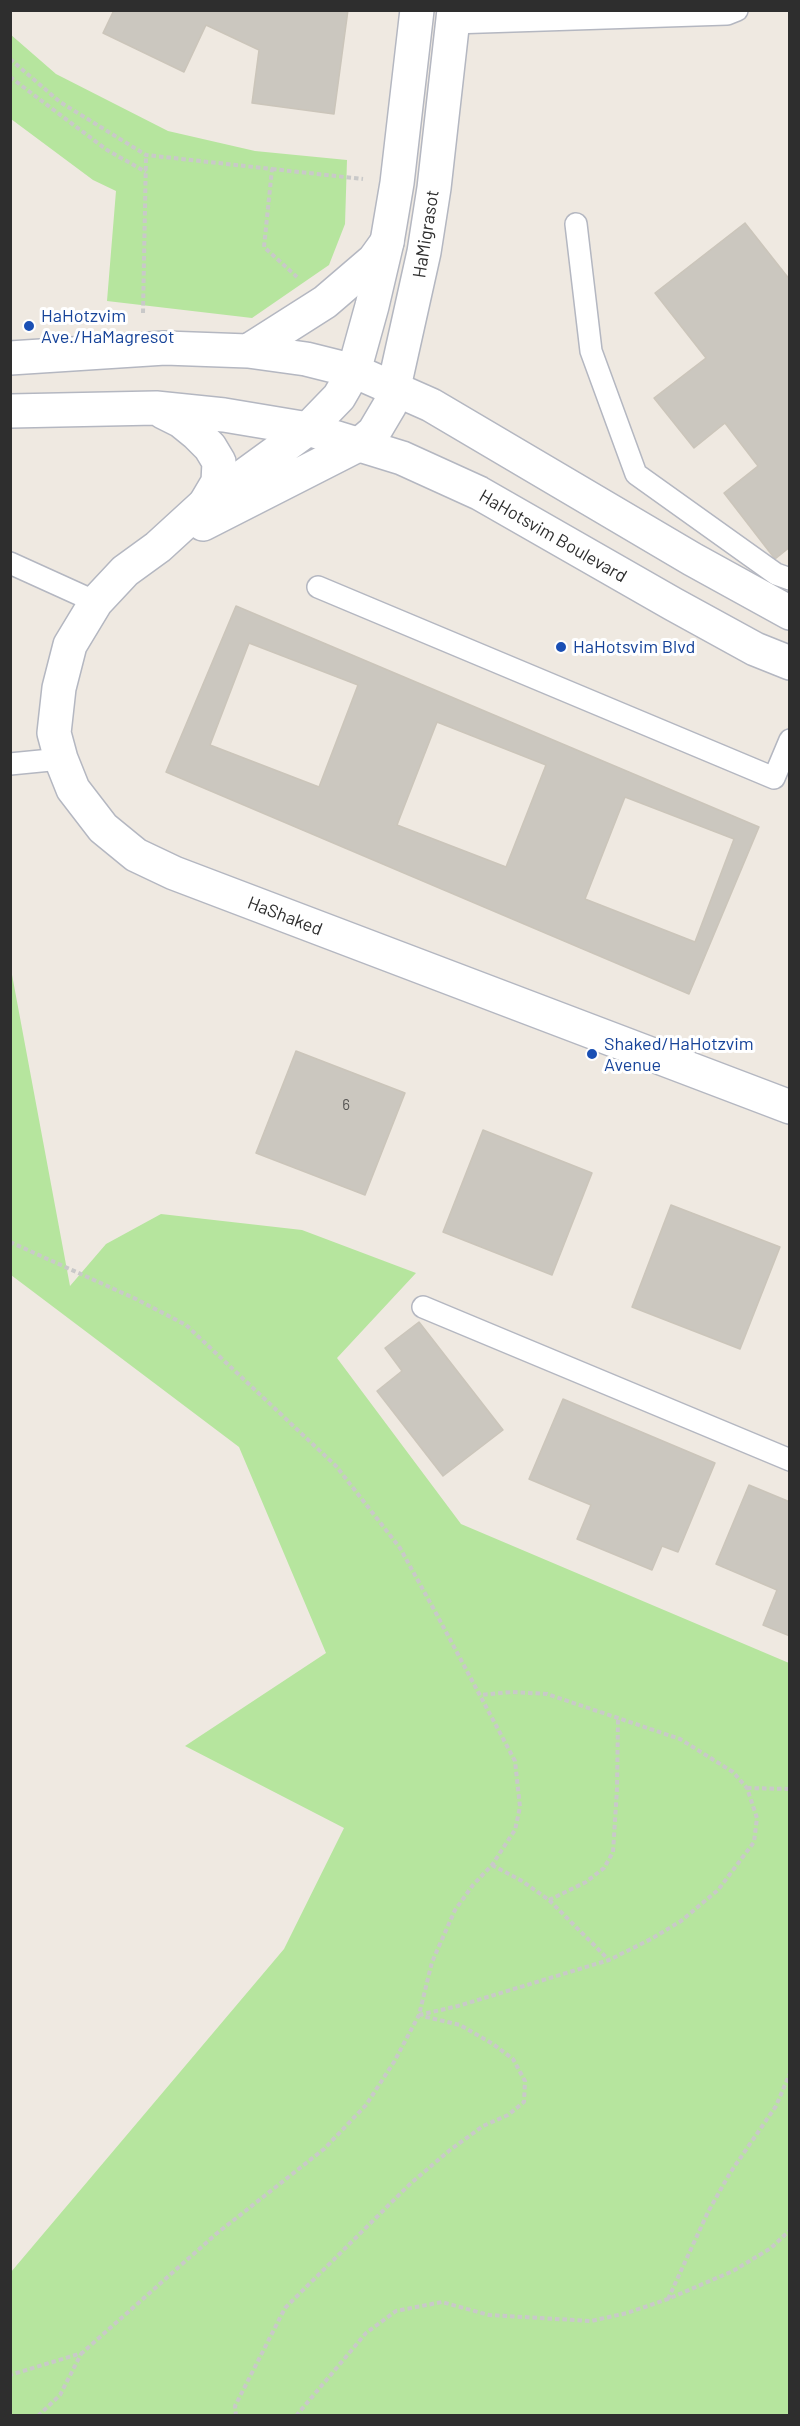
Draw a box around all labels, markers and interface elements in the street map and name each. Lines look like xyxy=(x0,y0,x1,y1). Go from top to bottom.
street label: HaMigrasot xyxy=(408,189,444,279)
place label: HaHotzvim Ave./HaMagresot xyxy=(41,305,175,348)
marker: HaHotzvim Ave./HaMagresot xyxy=(22,319,36,333)
street label: HaHotsvim Boulevard xyxy=(475,485,631,587)
place label: HaHotsvim Blvd xyxy=(573,636,695,658)
marker: HaHotsvim Blvd xyxy=(554,640,568,654)
street label: HaShaked xyxy=(244,892,326,940)
place label: Shaked/HaHotzvim Avenue xyxy=(604,1033,754,1076)
marker: Shaked/HaHotzvim Avenue xyxy=(585,1047,599,1061)
house number: 6 xyxy=(342,1096,350,1114)

